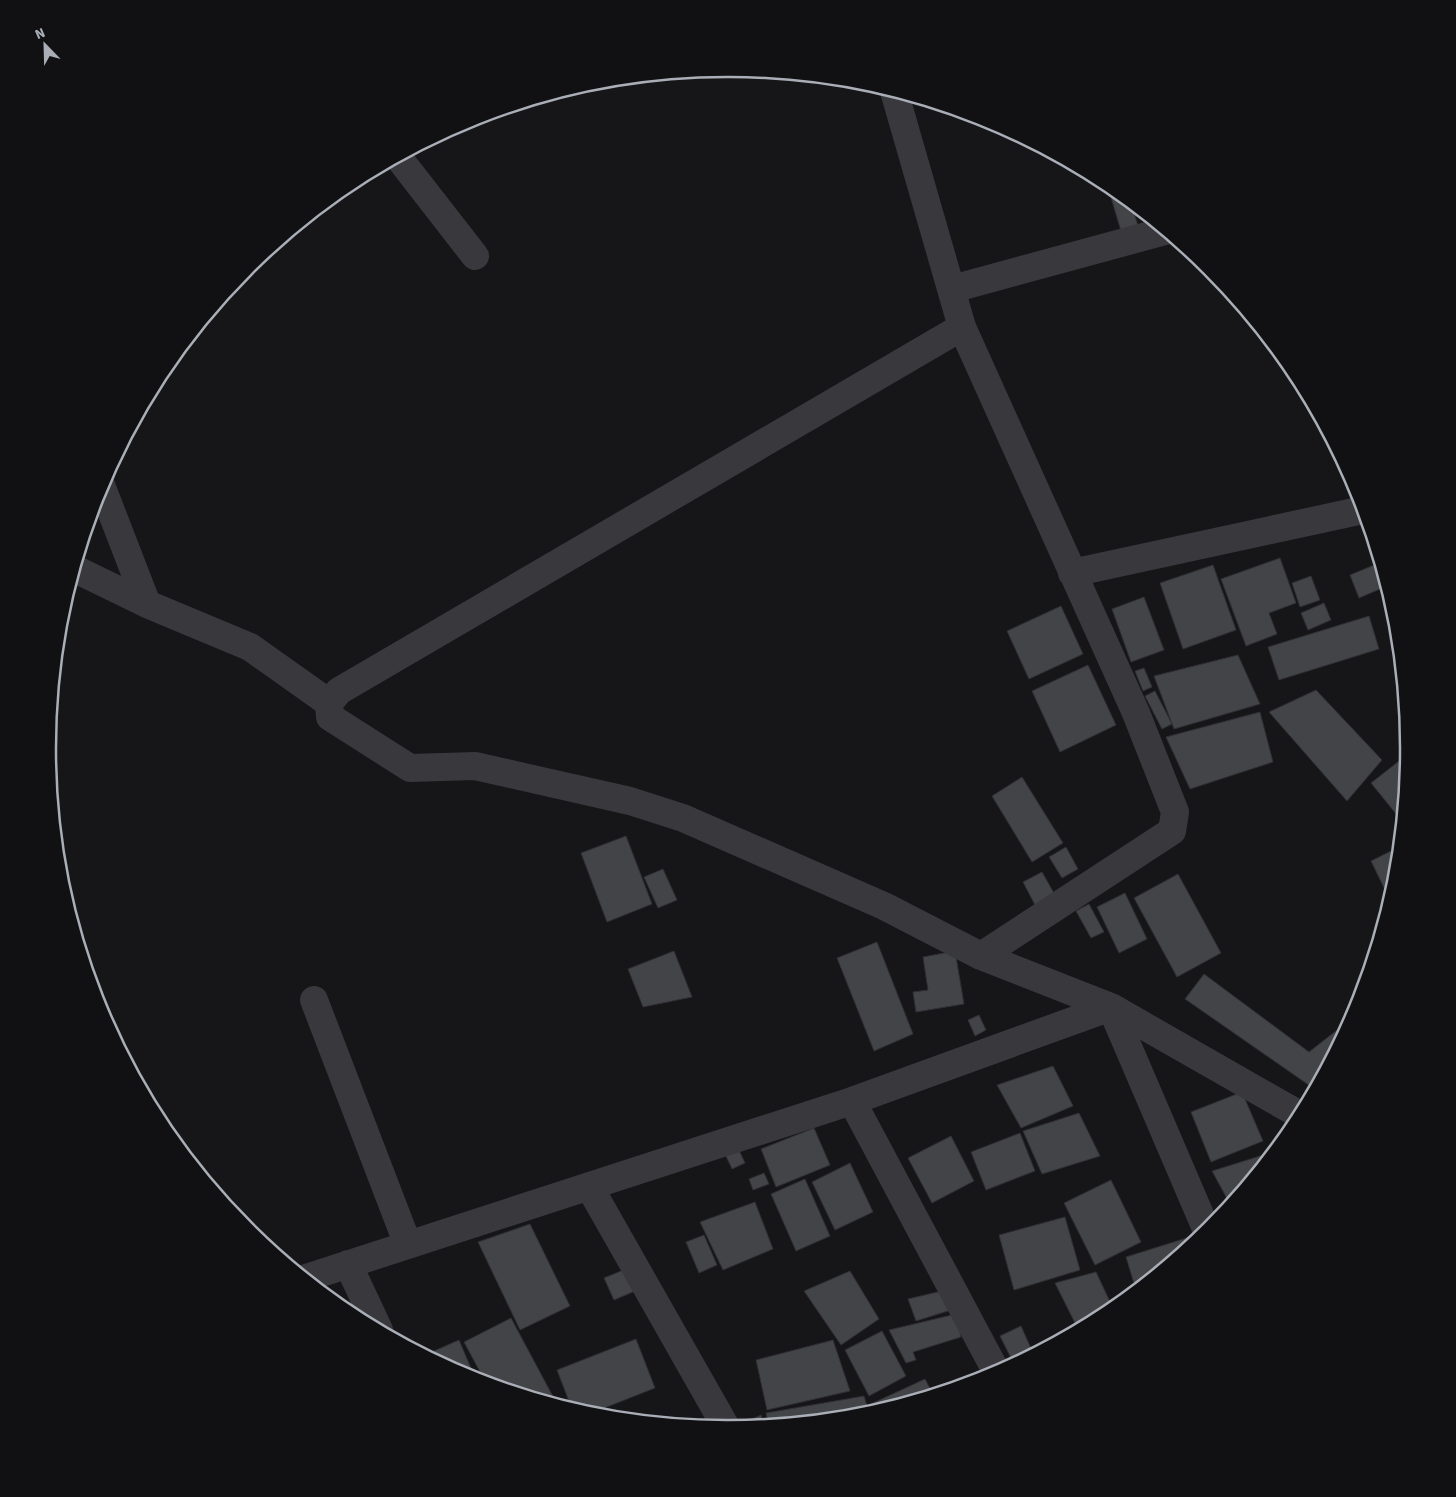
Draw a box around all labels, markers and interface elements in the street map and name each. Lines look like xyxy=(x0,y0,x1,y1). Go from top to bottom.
north arrow xyxy=(20,20,70,70)
text: N xyxy=(32,23,49,45)

